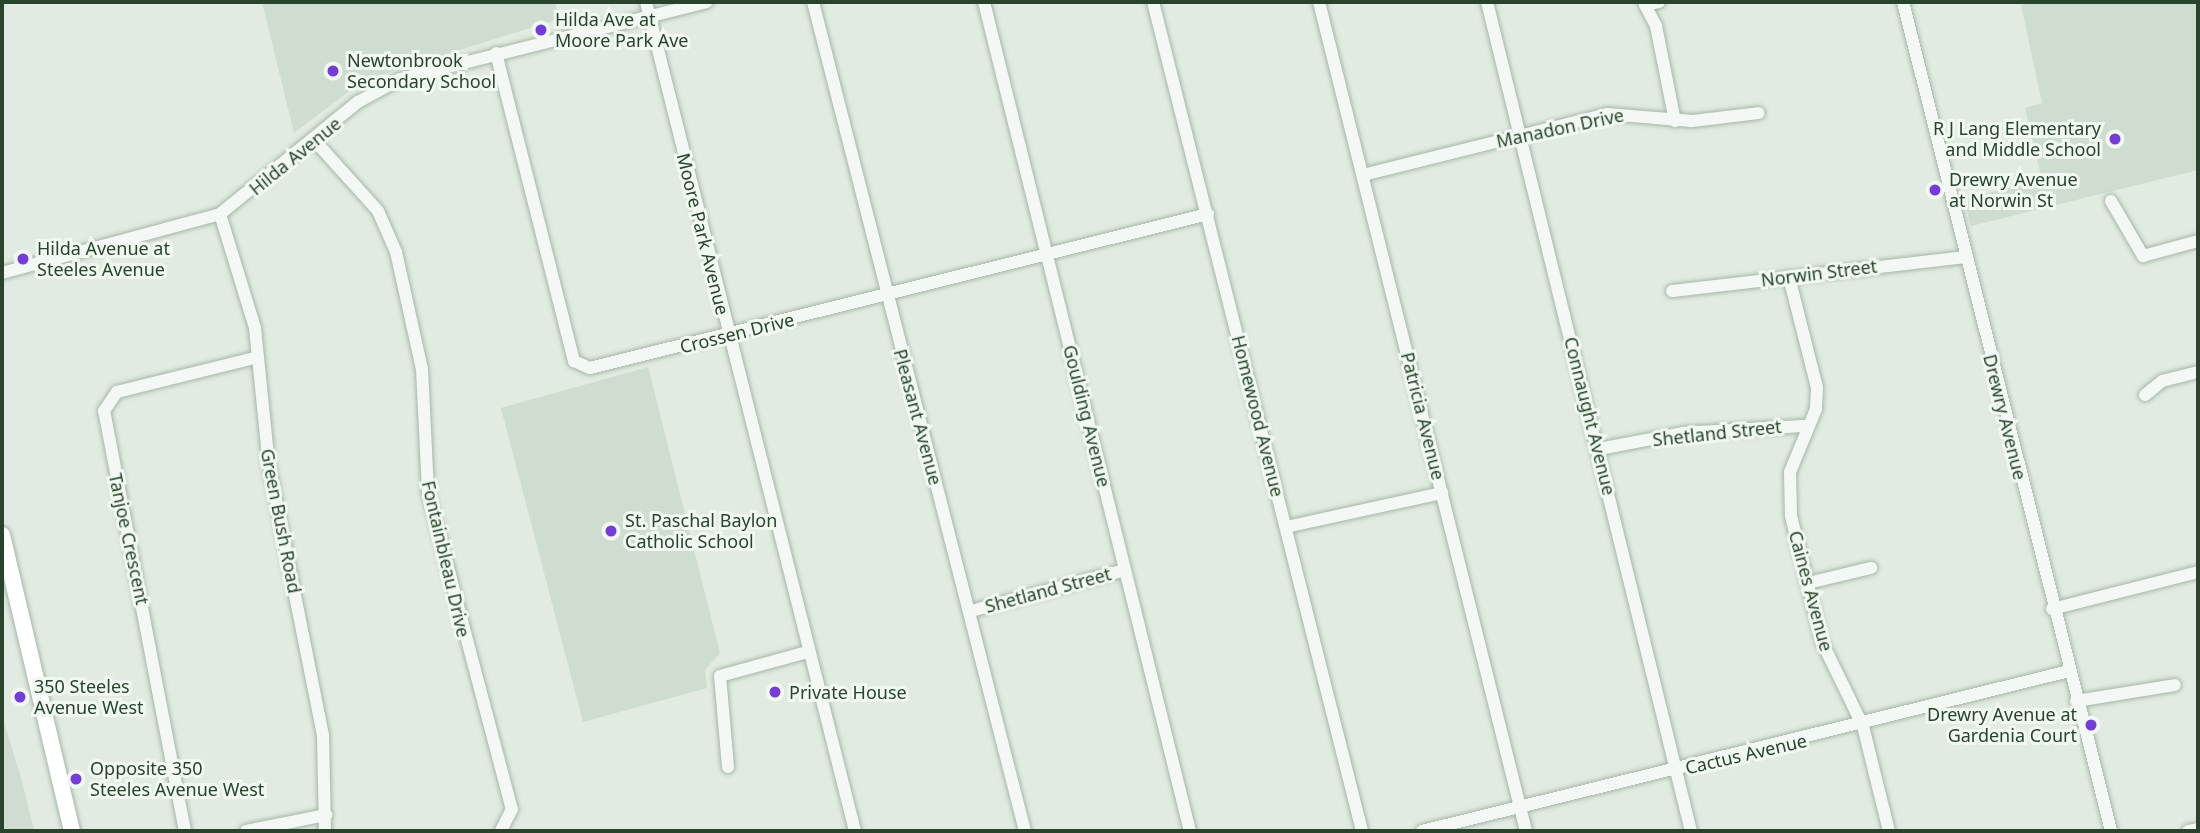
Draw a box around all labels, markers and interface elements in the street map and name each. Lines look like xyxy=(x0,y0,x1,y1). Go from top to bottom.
place label: Hilda Ave at Moore Park Ave xyxy=(555,9,689,52)
marker: Hilda Ave at Moore Park Ave xyxy=(533,22,549,38)
place label: Newtonbrook Secondary School xyxy=(347,50,496,92)
marker: Newtonbrook Secondary School xyxy=(325,63,341,79)
street label: Manadon Drive xyxy=(1494,104,1626,152)
street label: Hilda Avenue xyxy=(245,112,345,200)
place label: R J Lang Elementary and Middle School xyxy=(1933,118,2101,160)
marker: R J Lang Elementary and Middle School xyxy=(2107,131,2123,147)
street label: Moore Park Avenue xyxy=(672,151,734,317)
place label: Drewry Avenue at Norwin St xyxy=(1949,169,2078,212)
marker: Drewry Avenue at Norwin St xyxy=(1927,182,1943,198)
place label: Hilda Avenue at Steeles Avenue xyxy=(37,238,170,280)
marker: Hilda Avenue at Steeles Avenue xyxy=(15,251,31,267)
street label: Norwin Street xyxy=(1760,255,1878,291)
street label: Crossen Drive xyxy=(678,308,796,358)
street label: Homewood Avenue xyxy=(1227,333,1289,499)
street label: Connaught Avenue xyxy=(1560,335,1620,497)
street label: Goulding Avenue xyxy=(1059,343,1115,489)
street label: Pleasant Avenue xyxy=(889,347,947,487)
street label: Patricia Avenue xyxy=(1397,350,1449,482)
street label: Drewry Avenue xyxy=(1979,352,2031,482)
street label: Shetland Street xyxy=(1651,415,1783,451)
street label: Green Bush Road xyxy=(256,447,306,595)
street label: Tanjoe Crescent xyxy=(105,471,153,607)
street label: Fontainbleau Drive xyxy=(417,479,475,639)
place label: St. Paschal Baylon Catholic School xyxy=(625,510,777,552)
marker: St. Paschal Baylon Catholic School xyxy=(603,523,619,539)
street label: Caines Avenue xyxy=(1785,528,1837,654)
street label: Shetland Street xyxy=(983,563,1113,617)
place label: 350 Steeles Avenue West xyxy=(34,676,144,718)
place label: Private House xyxy=(789,681,907,703)
marker: Private House xyxy=(767,684,783,700)
marker: 350 Steeles Avenue West xyxy=(12,689,28,705)
place label: Drewry Avenue at Gardenia Court xyxy=(1927,704,2077,746)
marker: Drewry Avenue at Gardenia Court xyxy=(2083,717,2099,733)
street label: Cactus Avenue xyxy=(1683,730,1809,778)
place label: Opposite 350 Steeles Avenue West xyxy=(90,758,264,800)
marker: Opposite 350 Steeles Avenue West xyxy=(68,771,84,787)

